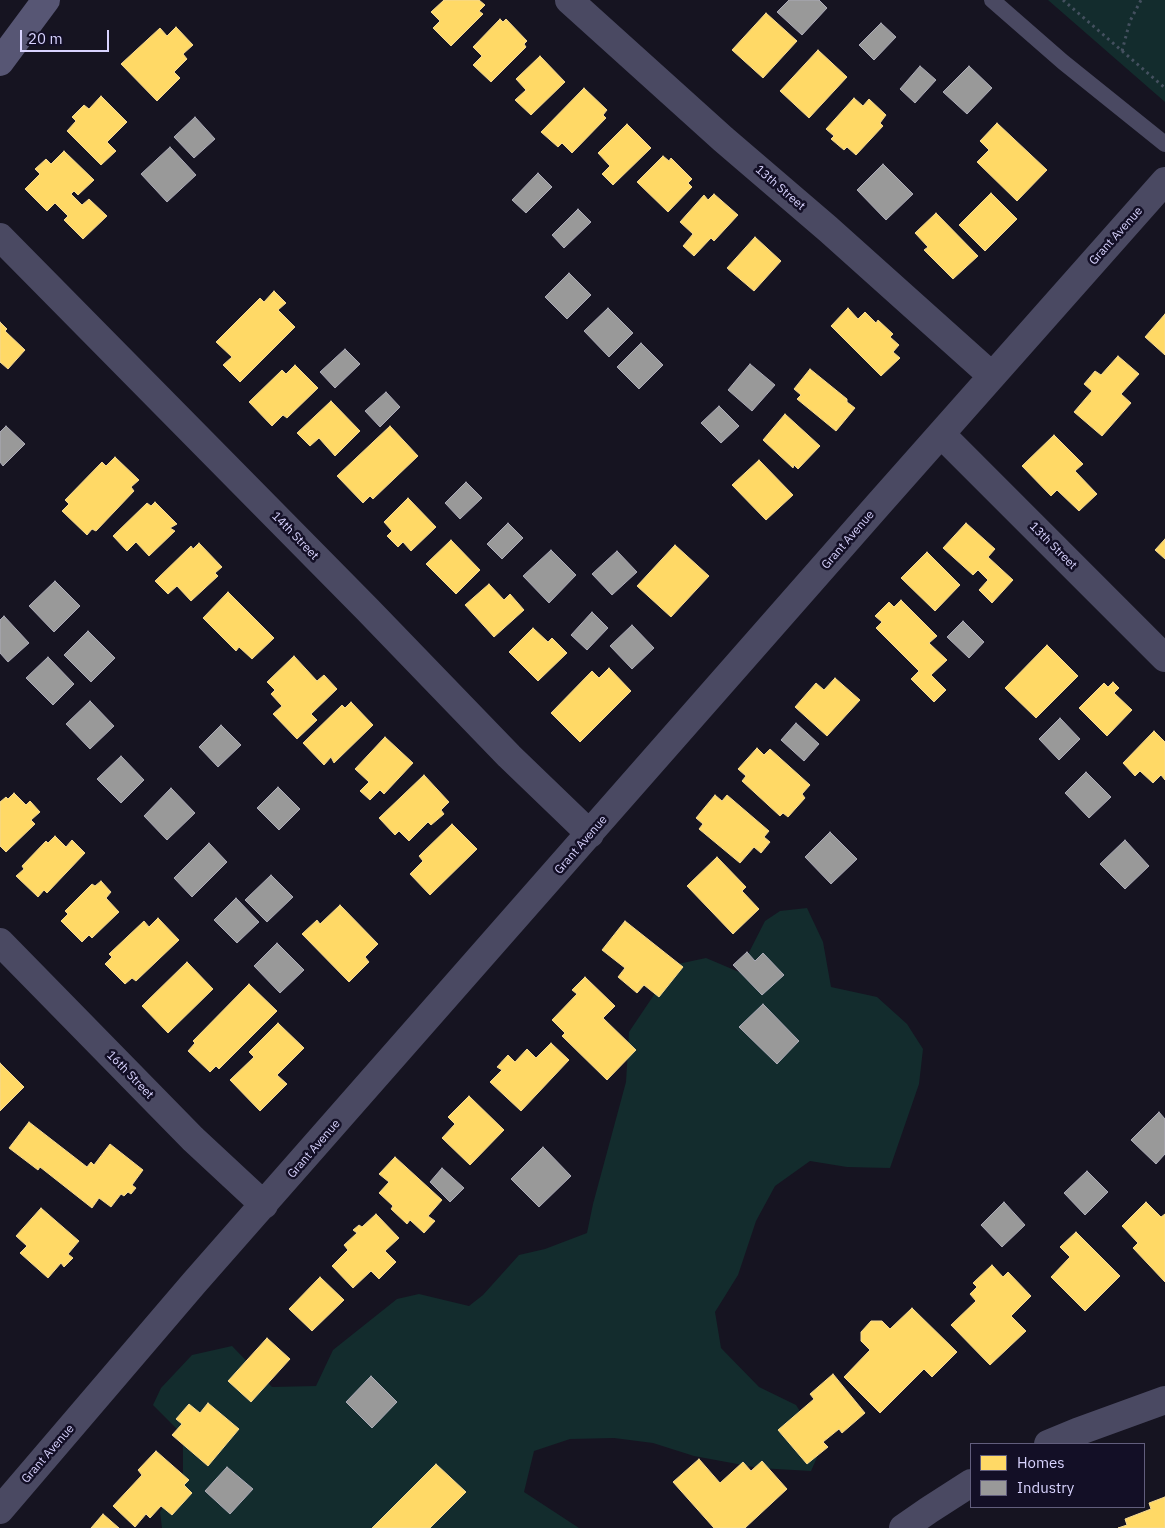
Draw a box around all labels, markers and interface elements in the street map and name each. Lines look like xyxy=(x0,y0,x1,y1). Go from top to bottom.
scale bar xyxy=(22,20,111,52)
text: 20 m xyxy=(28,29,63,48)
street label: 13th Street xyxy=(752,162,808,214)
street label: Grant Avenue xyxy=(1086,204,1146,268)
street label: Grant Avenue xyxy=(819,508,877,572)
street label: 14th Street xyxy=(269,509,321,563)
street label: 13th Street xyxy=(1026,519,1080,573)
street label: Grant Avenue xyxy=(552,813,610,877)
street label: 16th Street xyxy=(104,1048,156,1102)
street label: Grant Avenue xyxy=(285,1117,343,1181)
street label: Grant Avenue xyxy=(19,1422,77,1486)
legend xyxy=(970,1443,1145,1508)
text: Homes xyxy=(1017,1453,1065,1472)
text: Industry xyxy=(1017,1478,1074,1497)

